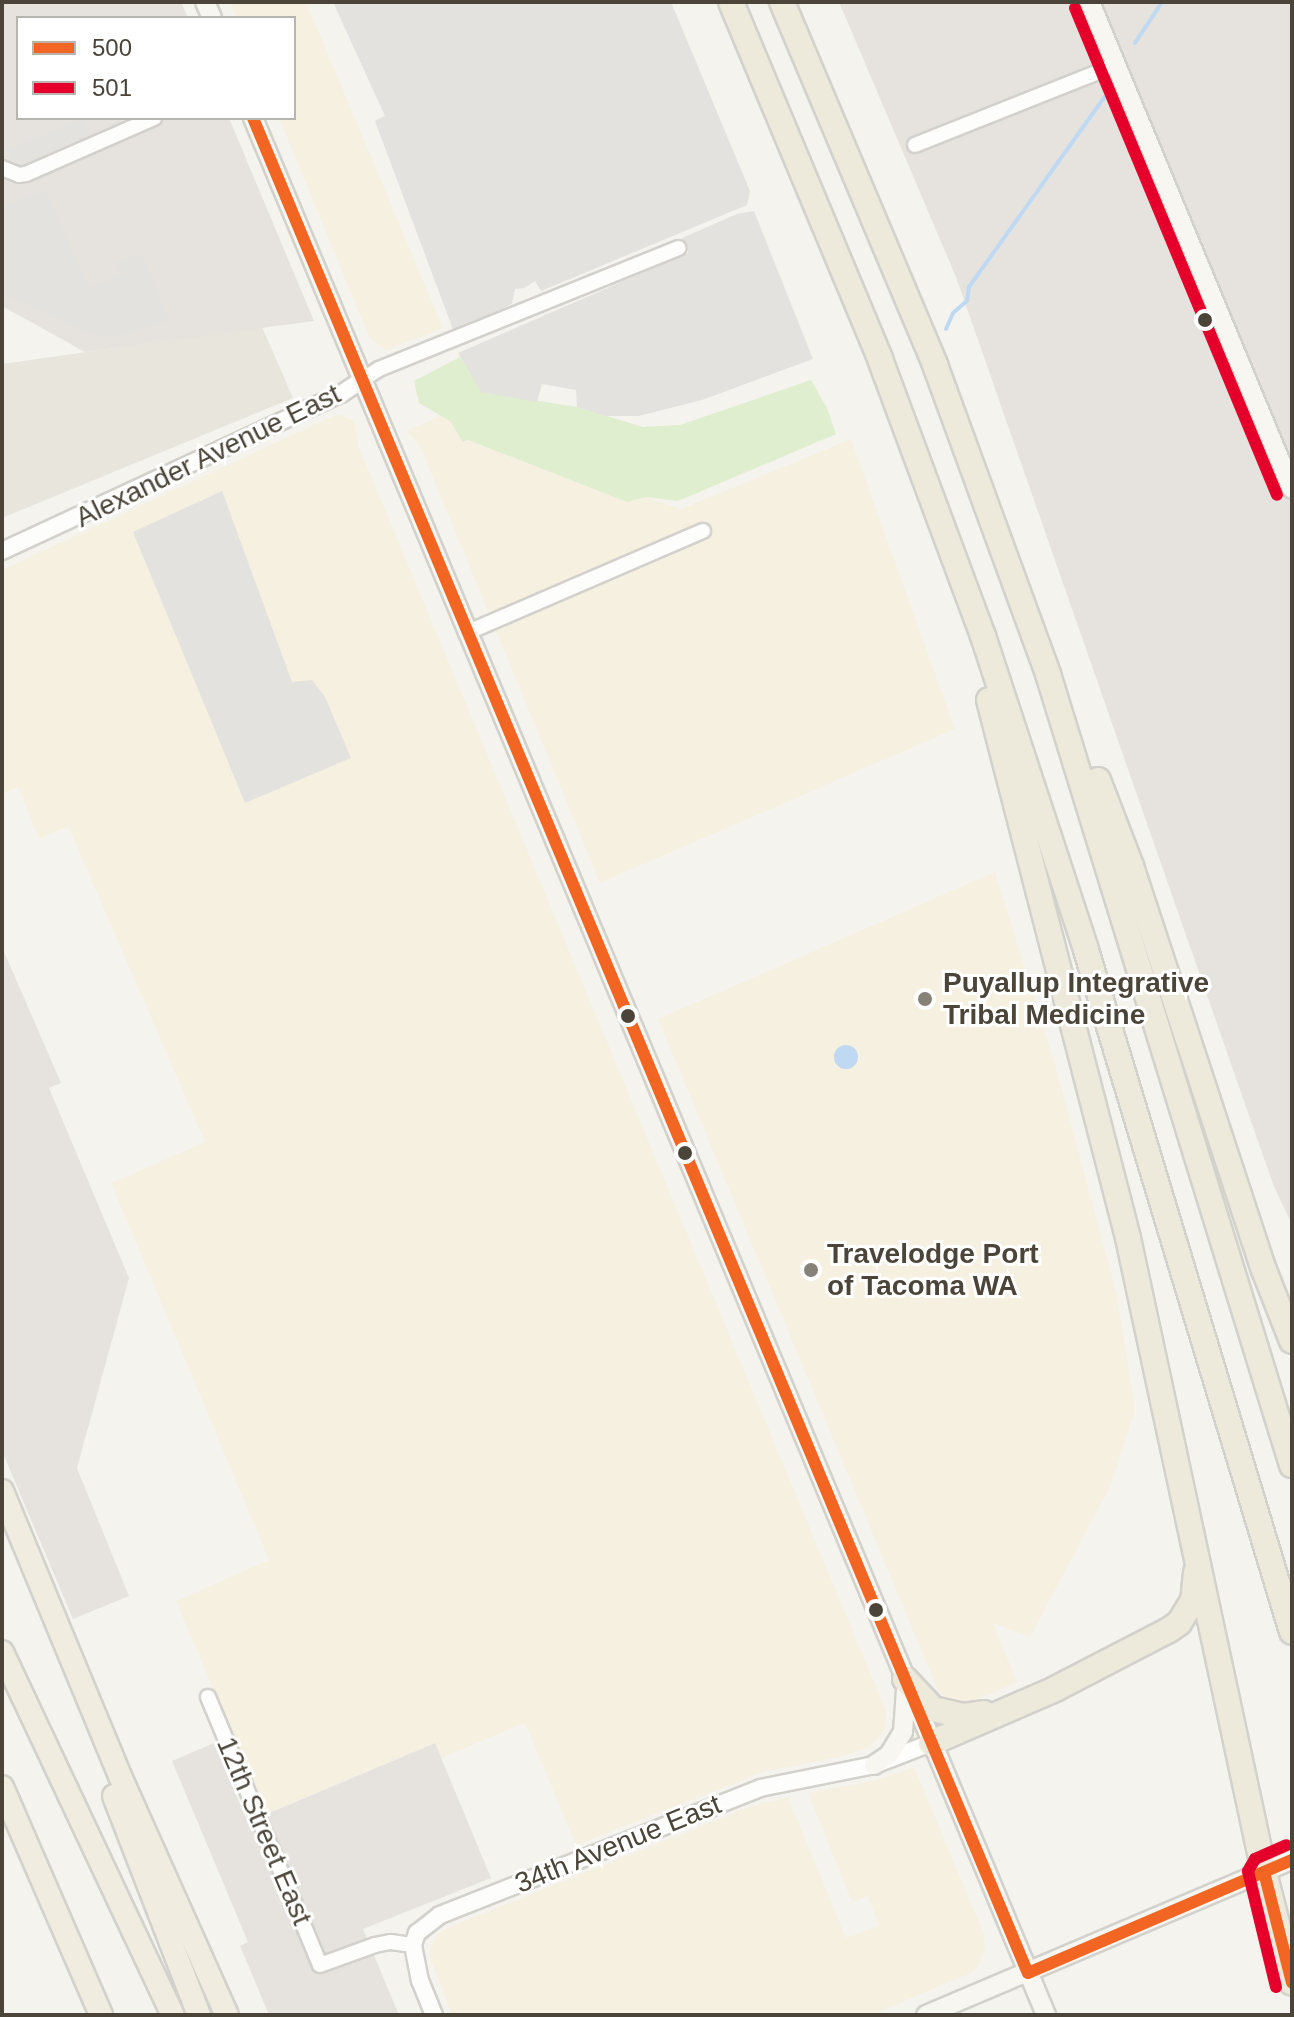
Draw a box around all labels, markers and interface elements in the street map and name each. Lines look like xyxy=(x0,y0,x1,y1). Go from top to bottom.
legend xyxy=(16,16,296,120)
text: 500 xyxy=(92,34,132,61)
text: 501 xyxy=(92,74,132,101)
unlabelled marker xyxy=(1197,312,1213,328)
street label: Alexander Avenue East xyxy=(69,377,347,535)
place label: Puyallup Integrative Tribal Medicine xyxy=(943,966,1209,1032)
marker: Puyallup Integrative Tribal Medicine xyxy=(914,988,936,1010)
unlabelled marker xyxy=(620,1008,636,1024)
unlabelled marker xyxy=(677,1145,693,1161)
place label: Travelodge Port of Tacoma WA xyxy=(827,1237,1039,1303)
marker: Travelodge Port of Tacoma WA xyxy=(802,1261,820,1279)
unlabelled marker xyxy=(868,1602,884,1618)
street label: 12th Street East xyxy=(209,1732,319,1930)
street label: 34th Avenue East xyxy=(509,1787,727,1901)

